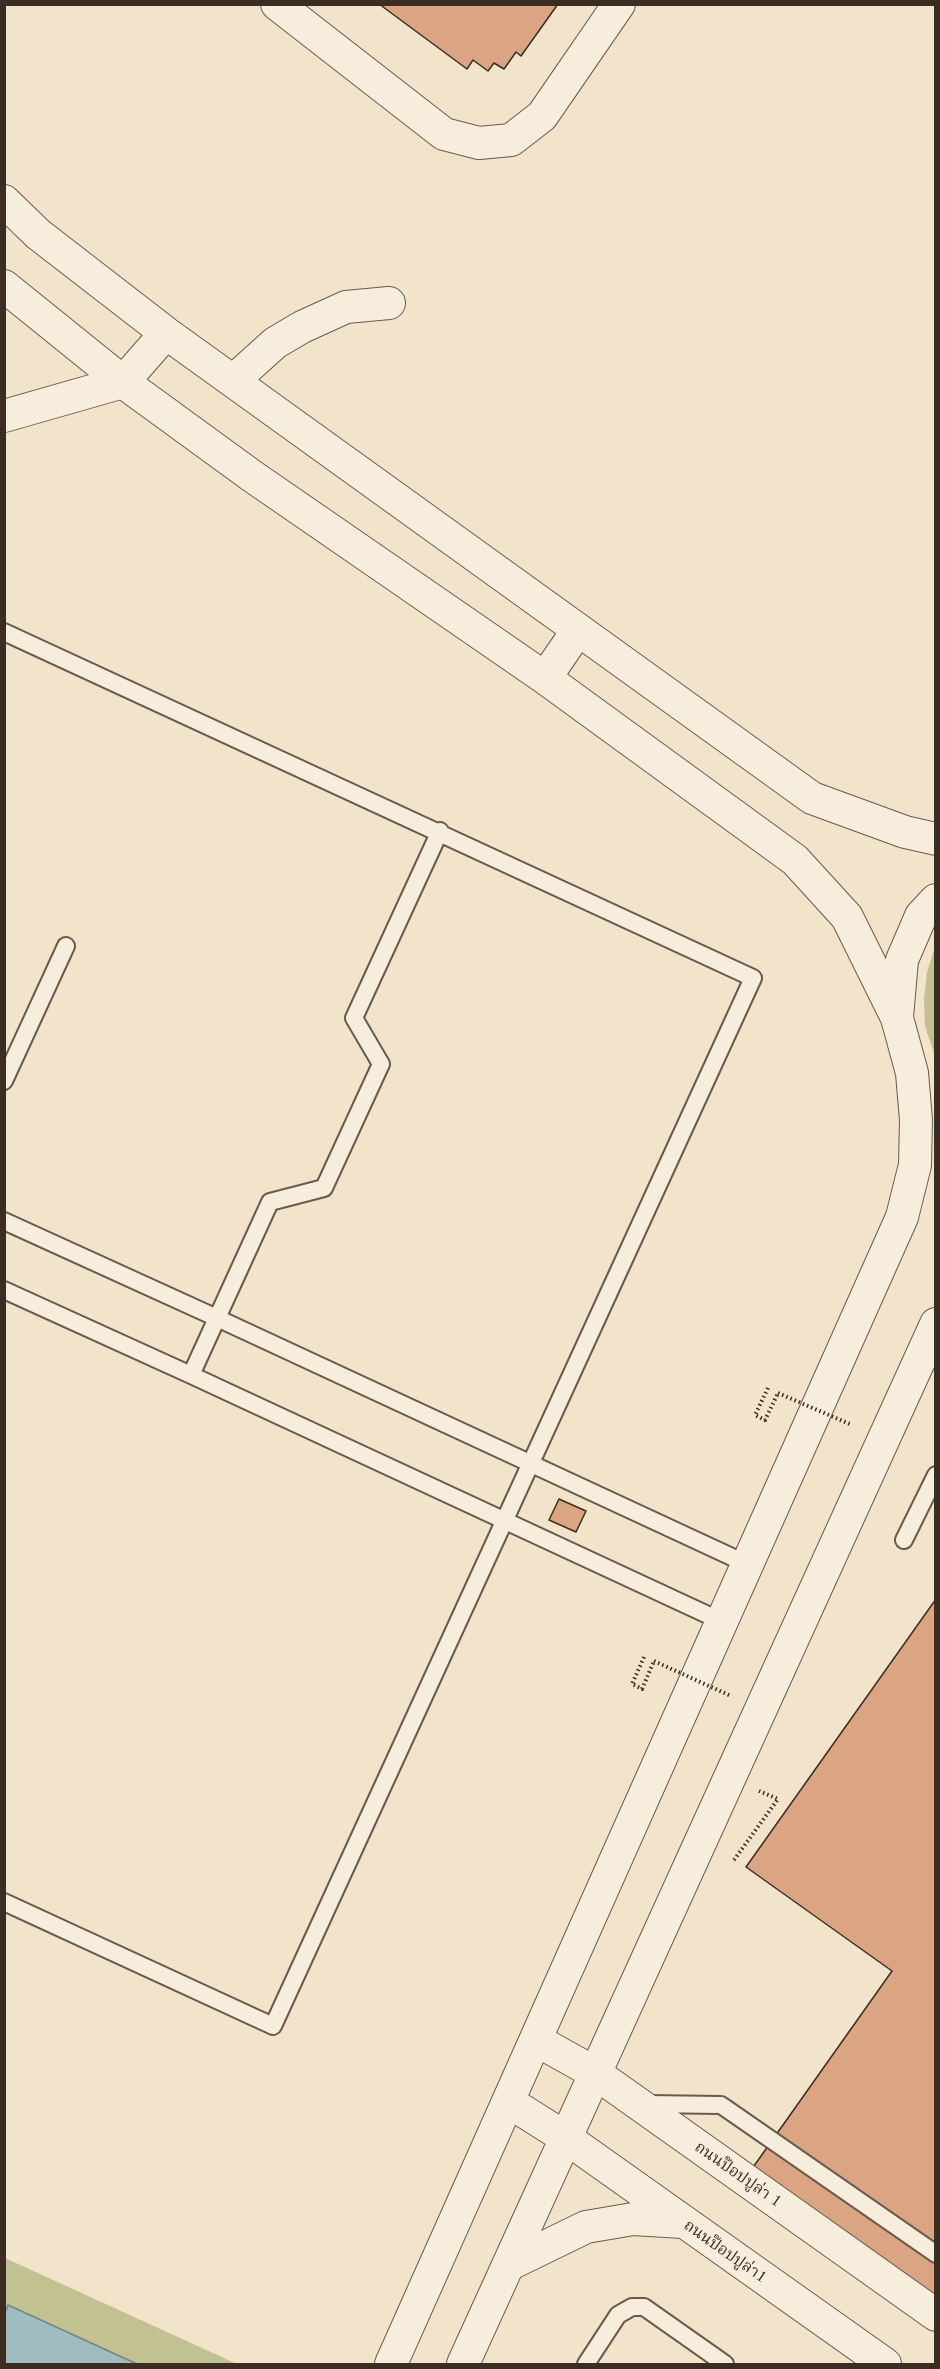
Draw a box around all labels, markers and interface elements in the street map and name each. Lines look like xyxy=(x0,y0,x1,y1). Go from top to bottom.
street label: ถนนป๊อปปูล่า 1 xyxy=(691,2138,785,2212)
street label: ถนนป๊อปปูล่า1 xyxy=(680,2216,770,2288)

